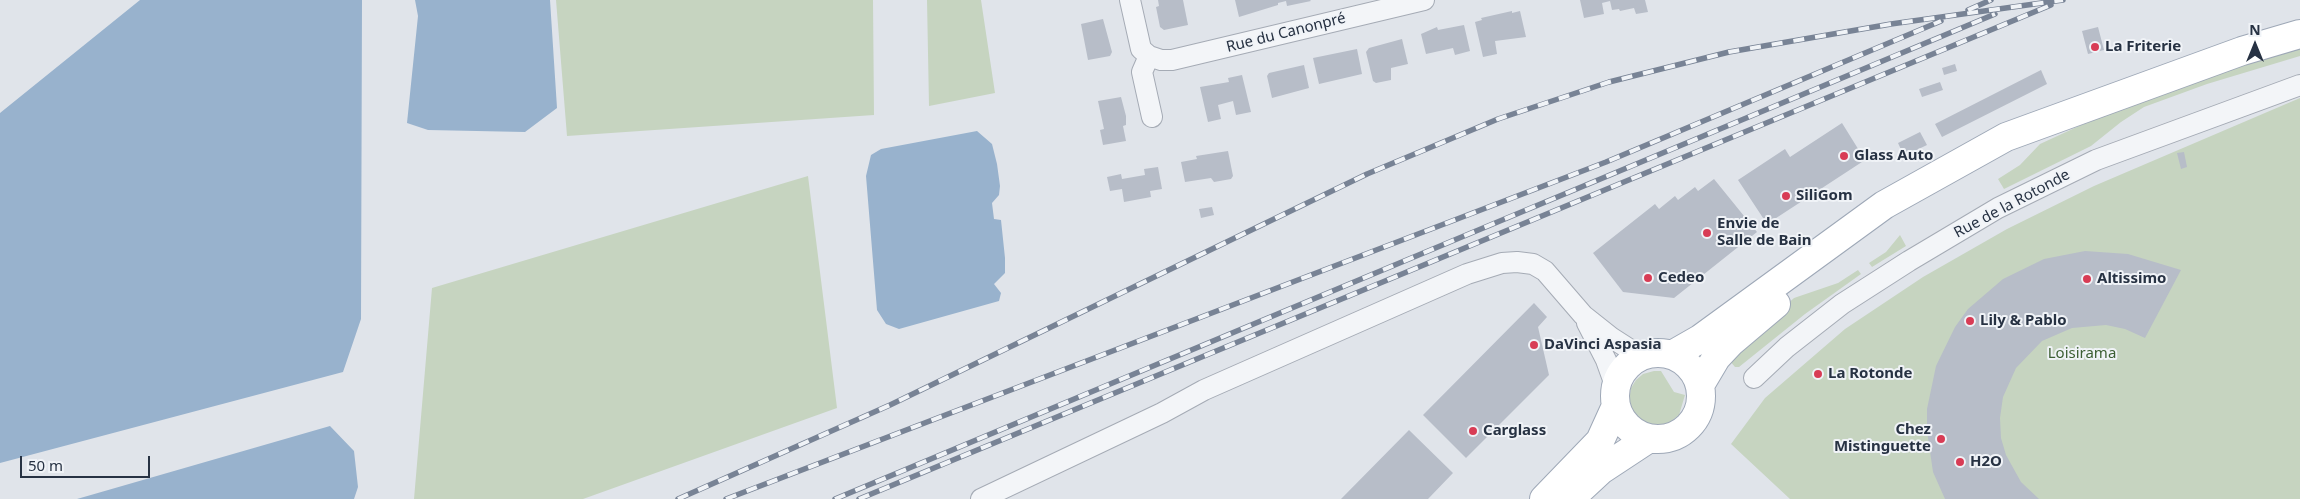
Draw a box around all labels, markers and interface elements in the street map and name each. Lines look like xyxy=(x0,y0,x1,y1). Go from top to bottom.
street label: Rue du Canonpré xyxy=(1224,9,1348,57)
north arrow xyxy=(2230,20,2280,70)
text: N xyxy=(2249,20,2261,39)
place label: La Friterie xyxy=(2105,38,2181,56)
marker: La Friterie xyxy=(2089,41,2101,53)
place label: Glass Auto xyxy=(1854,147,1933,165)
marker: Glass Auto xyxy=(1838,150,1850,162)
street label: Rue de la Rotonde xyxy=(1951,166,2073,242)
place label: SiliGom xyxy=(1796,187,1853,205)
marker: SiliGom xyxy=(1780,190,1792,202)
place label: Envie de Salle de Bain xyxy=(1717,215,1812,250)
marker: Envie de Salle de Bain xyxy=(1701,227,1713,239)
place label: Cedeo xyxy=(1658,269,1704,287)
place label: Altissimo xyxy=(2097,270,2166,288)
marker: Cedeo xyxy=(1642,272,1654,284)
marker: Altissimo xyxy=(2081,273,2093,285)
place label: Lily & Pablo xyxy=(1980,312,2067,330)
marker: Lily & Pablo xyxy=(1964,315,1976,327)
place label: DaVinci Aspasia xyxy=(1544,336,1661,354)
marker: DaVinci Aspasia xyxy=(1528,339,1540,351)
park label: Loisirama xyxy=(2048,345,2116,363)
place label: La Rotonde xyxy=(1828,365,1913,383)
marker: La Rotonde xyxy=(1812,368,1824,380)
place label: Chez Mistinguette xyxy=(1834,421,1931,456)
place label: Carglass xyxy=(1483,422,1546,440)
marker: Carglass xyxy=(1467,425,1479,437)
marker: Chez Mistinguette xyxy=(1935,433,1947,445)
scale bar xyxy=(22,446,152,478)
place label: H2O xyxy=(1970,453,2002,471)
text: 50 m xyxy=(28,455,63,475)
marker: H2O xyxy=(1954,456,1966,468)

